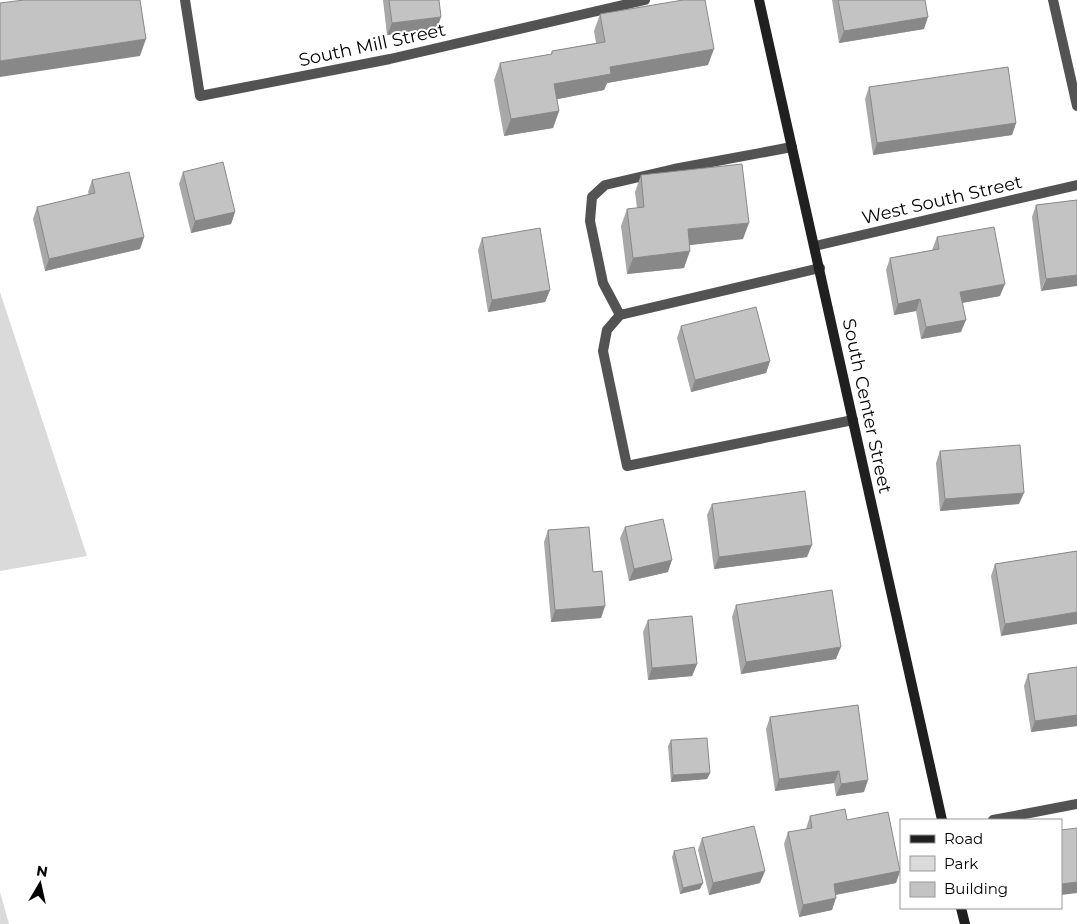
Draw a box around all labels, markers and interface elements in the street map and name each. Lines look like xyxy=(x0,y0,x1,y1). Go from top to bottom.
street label: South Mill Street xyxy=(297,19,447,71)
street label: West South Street xyxy=(860,171,1024,229)
street label: South Center Street xyxy=(838,317,896,495)
legend xyxy=(900,819,1062,909)
text: Road xyxy=(944,829,983,848)
text: Park xyxy=(944,854,978,873)
north arrow xyxy=(15,859,65,909)
text: N xyxy=(35,861,49,881)
text: Building xyxy=(944,879,1008,898)

